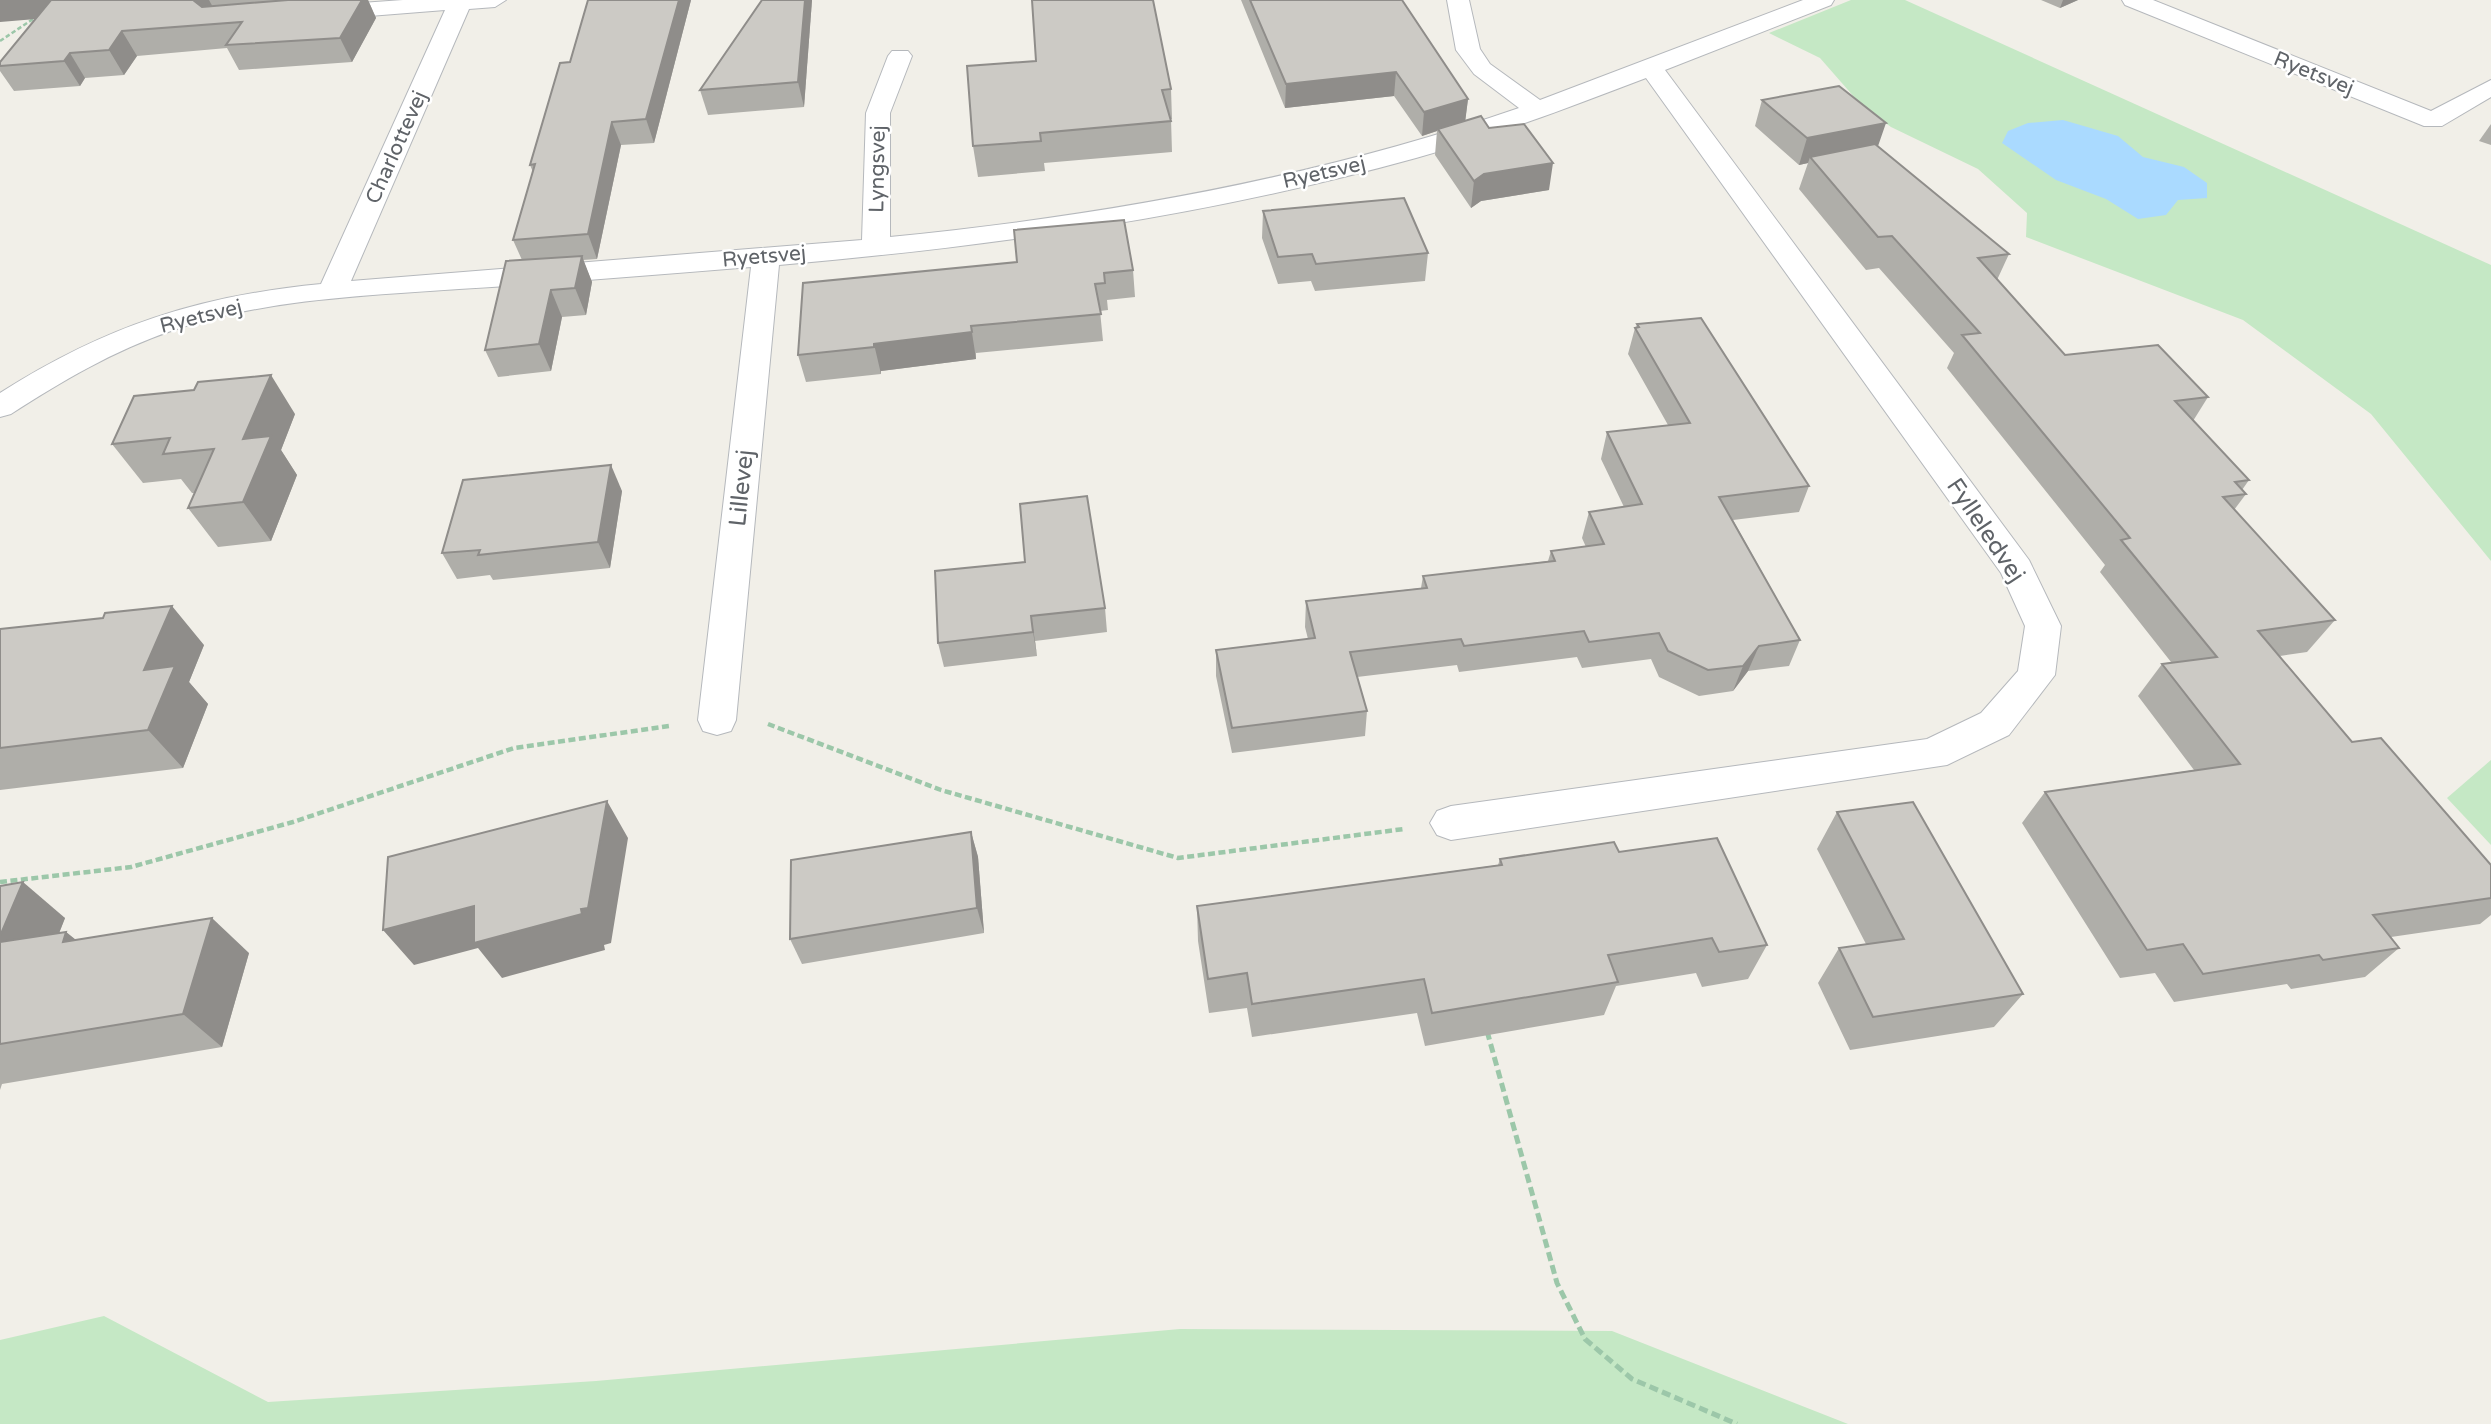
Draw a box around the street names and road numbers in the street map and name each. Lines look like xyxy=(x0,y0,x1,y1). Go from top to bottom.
street label: Ryetsvej xyxy=(2270,46,2358,101)
street label: Charlottevej xyxy=(360,87,432,208)
street label: Lyngsvej xyxy=(864,125,891,213)
street label: Ryetsvej xyxy=(1280,151,1368,194)
street label: Ryetsvej xyxy=(721,240,807,273)
street label: Ryetsvej xyxy=(157,294,245,339)
street label: Lillevej xyxy=(723,448,760,528)
street label: Fylleledvej xyxy=(1940,473,2031,588)

